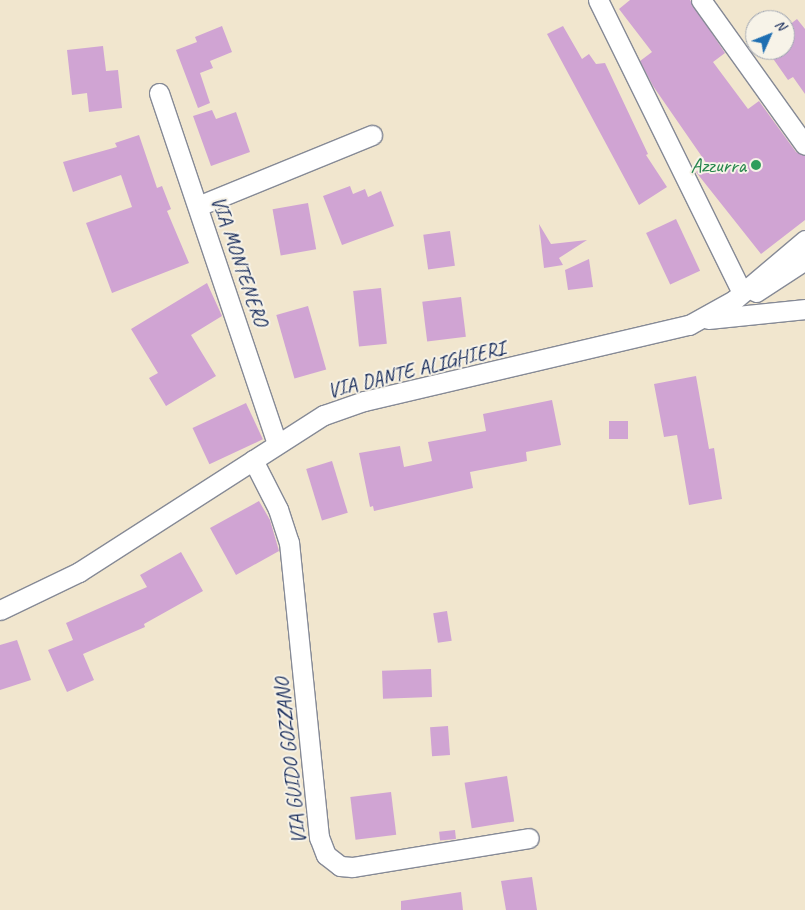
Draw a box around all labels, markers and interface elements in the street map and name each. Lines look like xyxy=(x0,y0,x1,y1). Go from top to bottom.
north arrow xyxy=(745,10,795,60)
text: N xyxy=(771,16,790,34)
place label: Azzurra xyxy=(690,152,746,178)
marker: Azzurra xyxy=(750,159,762,171)
street label: VIA MONTENERO xyxy=(206,192,274,330)
street label: VIA DANTE ALIGHIERI xyxy=(324,335,508,403)
street label: VIA GUIDO GOZZANO xyxy=(269,677,311,845)

